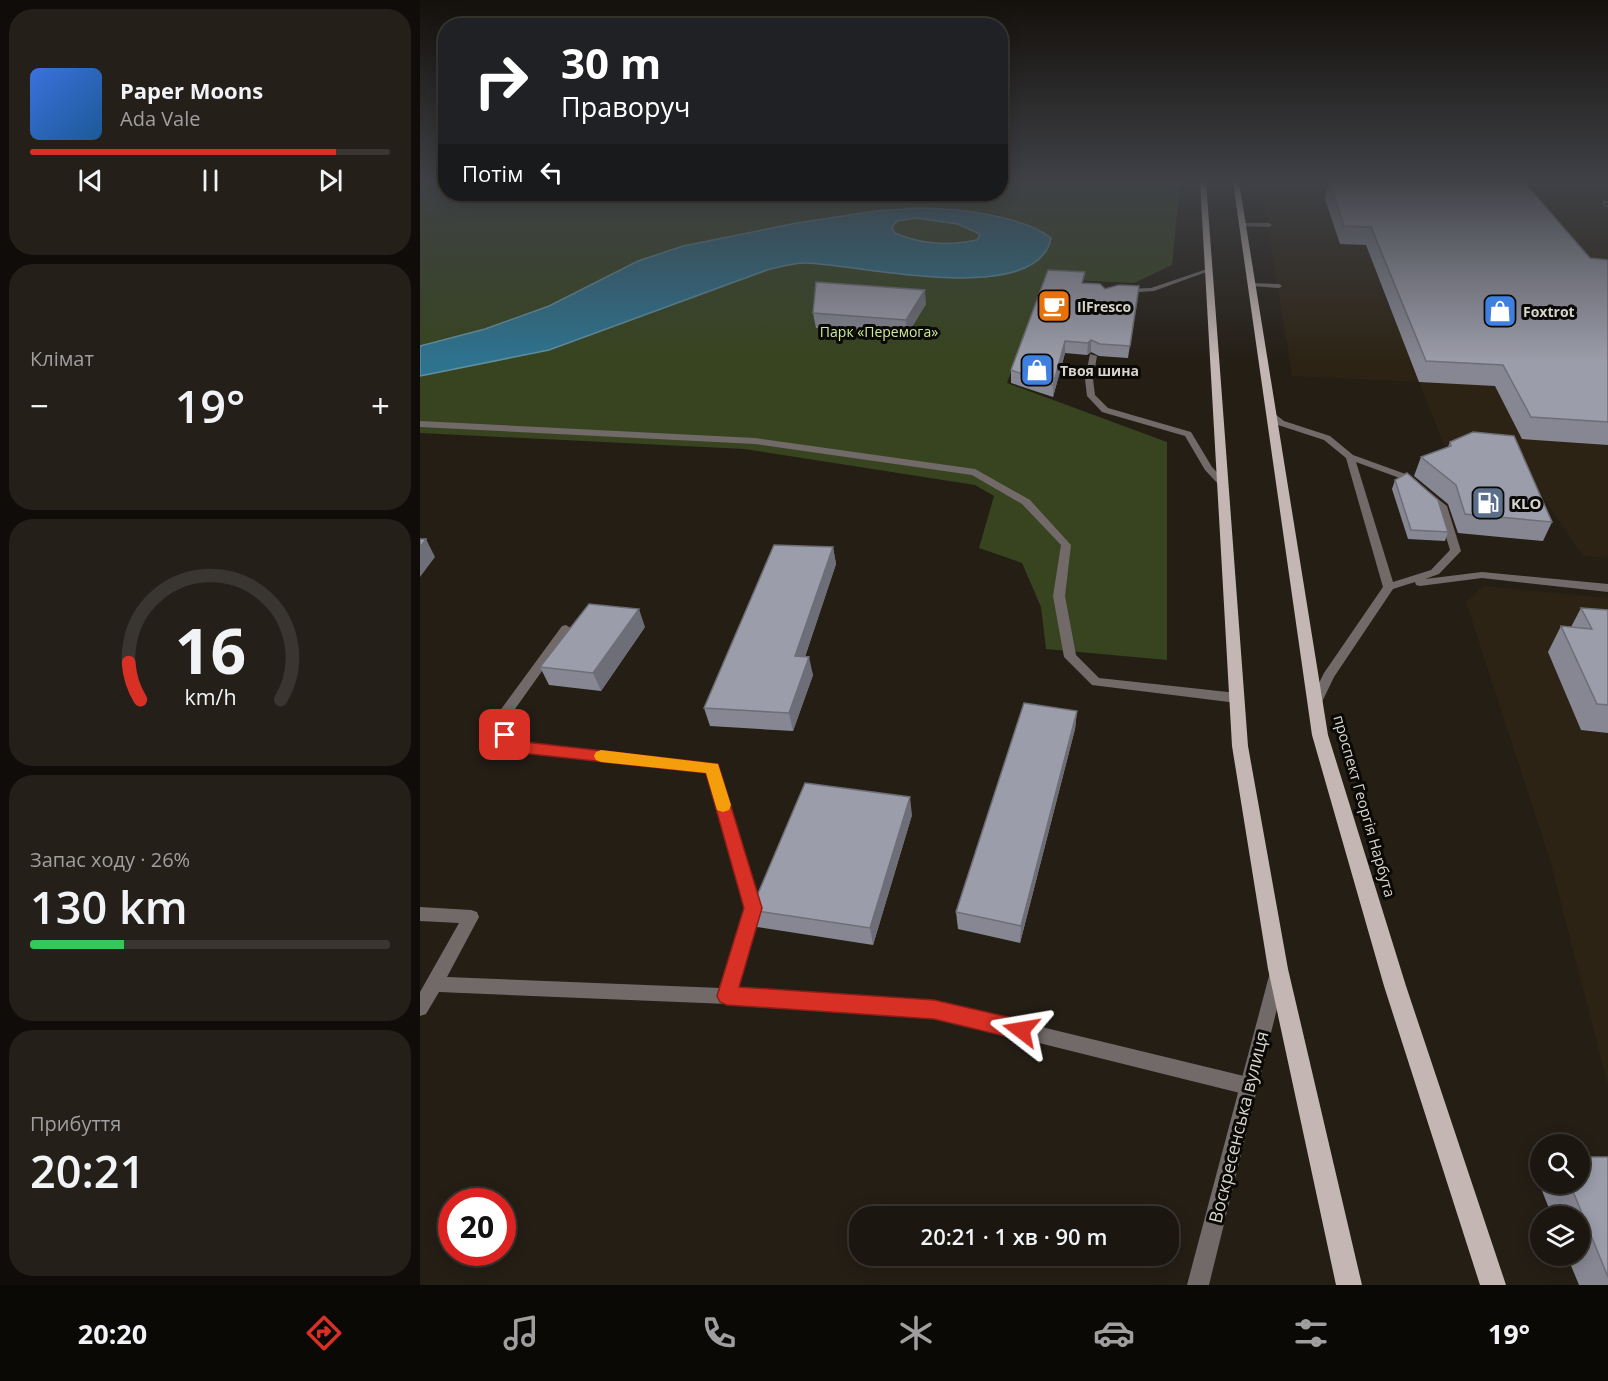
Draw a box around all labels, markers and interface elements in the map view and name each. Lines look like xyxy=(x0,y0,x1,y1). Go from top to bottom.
text: 30 m xyxy=(561,34,661,91)
icon: right xyxy=(462,42,540,120)
text: Paper Moons xyxy=(120,75,263,105)
text: Праворуч xyxy=(561,88,690,125)
text: Ada Vale xyxy=(120,105,201,132)
icon: left xyxy=(535,156,568,189)
text: Потім xyxy=(462,158,523,188)
icon: previous xyxy=(74,164,107,197)
icon: pause xyxy=(194,164,227,197)
icon: next xyxy=(314,164,347,197)
cafe icon: IlFresco xyxy=(1036,288,1072,324)
shop icon: Foxtrot xyxy=(1482,293,1518,329)
place label: IlFresco xyxy=(1077,297,1131,316)
place label: Foxtrot xyxy=(1523,302,1575,321)
park label: Парк «Перемога» xyxy=(820,322,938,341)
text: Клімат xyxy=(30,345,94,372)
shop icon: Твоя шина xyxy=(1019,352,1055,388)
place label: Твоя шина xyxy=(1060,361,1139,380)
text: 19° xyxy=(175,375,245,436)
text: − xyxy=(30,383,49,428)
text: + xyxy=(371,383,390,428)
fuel station icon: KLO xyxy=(1470,485,1506,521)
place label: KLO xyxy=(1511,493,1541,513)
text: 16 xyxy=(174,607,246,692)
text: km/h xyxy=(184,682,236,711)
pin xyxy=(479,709,530,760)
street label: проспект Георгія Нарбута xyxy=(1329,713,1401,899)
icon: arrive xyxy=(488,718,521,751)
text: Запас ходу · 26% xyxy=(30,846,190,873)
text: 130 km xyxy=(30,876,188,937)
position arrow xyxy=(989,998,1053,1062)
street label: Воскресенська вулиця xyxy=(1203,1028,1273,1226)
text: Прибуття xyxy=(30,1110,121,1137)
map controls xyxy=(1530,1134,1590,1266)
button: search xyxy=(1530,1134,1590,1194)
text: 20:21 xyxy=(30,1140,145,1201)
speed limit sign: 20 xyxy=(438,1188,516,1266)
button: layers xyxy=(1530,1206,1590,1266)
text: 20:21 · 1 хв · 90 m xyxy=(921,1221,1107,1251)
icon: directions xyxy=(303,1312,345,1354)
icon: music xyxy=(500,1312,542,1354)
icon: phone xyxy=(698,1312,740,1354)
icon: climate xyxy=(895,1312,937,1354)
icon: car xyxy=(1093,1312,1135,1354)
icon: filters xyxy=(1290,1312,1332,1354)
text: 20:20 xyxy=(78,1315,147,1352)
text: 19° xyxy=(1488,1315,1530,1352)

